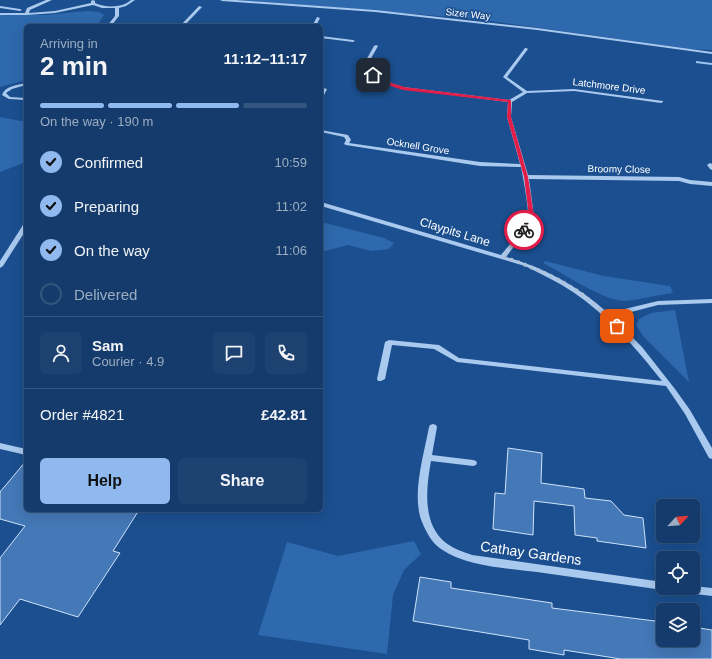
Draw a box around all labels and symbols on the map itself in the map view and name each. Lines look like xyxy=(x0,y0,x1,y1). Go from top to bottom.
street label: Sizer Way xyxy=(445,6,491,22)
pin xyxy=(356,58,390,92)
street label: Latchmore Drive xyxy=(572,76,647,96)
street label: Ocknell Grove xyxy=(386,136,451,156)
street label: Broomy Close xyxy=(588,163,651,175)
courier xyxy=(504,210,544,250)
street label: Claypits Lane xyxy=(418,215,492,249)
pin xyxy=(600,309,634,343)
north arrow xyxy=(656,499,700,543)
street label: Cathay Gardens xyxy=(479,538,583,568)

